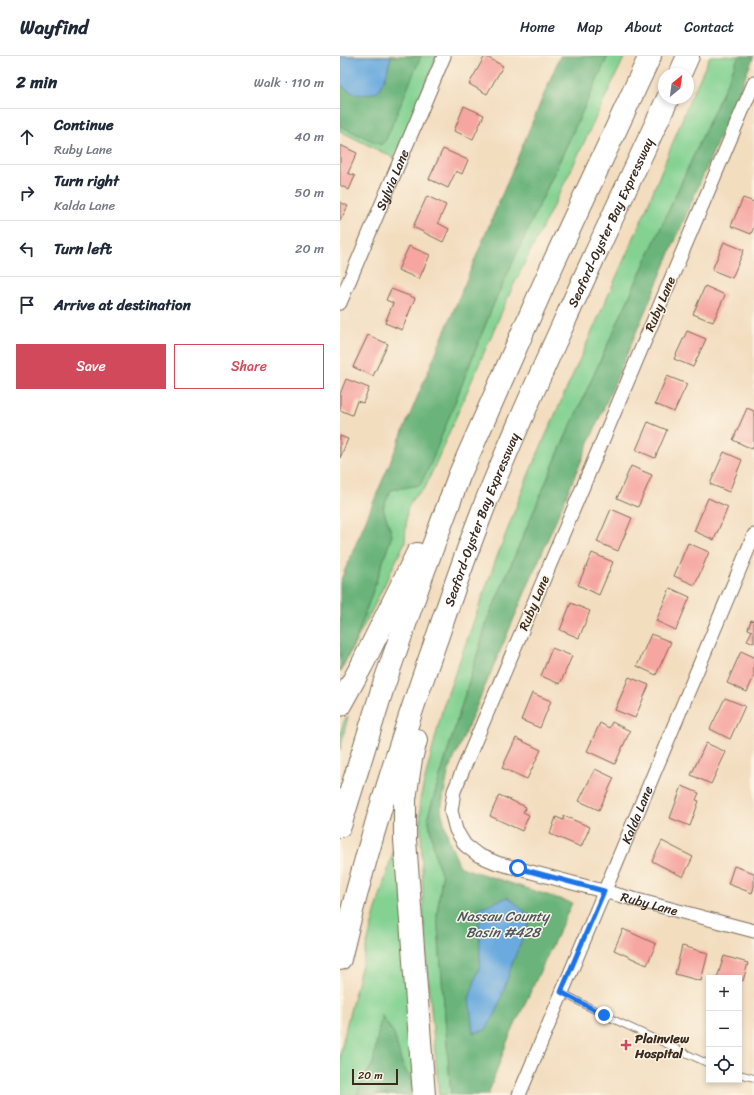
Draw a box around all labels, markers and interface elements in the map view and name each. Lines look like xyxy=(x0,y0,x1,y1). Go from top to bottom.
text: Wayfind xyxy=(20,11,88,44)
text: Home xyxy=(520,15,555,40)
text: Map xyxy=(577,15,603,40)
text: About xyxy=(625,15,662,40)
text: Contact xyxy=(684,15,734,40)
text: 2 min xyxy=(16,67,57,97)
north arrow xyxy=(658,68,694,104)
text: Walk · 110 m xyxy=(254,71,324,94)
text: Continue xyxy=(54,112,114,138)
text: 40 m xyxy=(294,125,324,148)
icon: ahead xyxy=(16,126,38,148)
street label: Seaford-Oyster Bay Expressway xyxy=(561,133,660,311)
text: Ruby Lane xyxy=(54,138,112,161)
street label: Sylvia Lane xyxy=(369,145,415,214)
text: Turn right xyxy=(54,168,119,194)
text: 50 m xyxy=(294,181,324,204)
icon: right xyxy=(16,182,38,204)
text: Kalda Lane xyxy=(54,194,115,217)
text: Turn left xyxy=(54,236,112,262)
text: 20 m xyxy=(295,237,324,260)
icon: left xyxy=(16,238,38,260)
street label: Ruby Lane xyxy=(638,273,682,335)
text: Arrive at destination xyxy=(54,292,191,318)
icon: arrive xyxy=(16,294,38,316)
button: Save xyxy=(16,344,166,389)
button: Share xyxy=(174,344,324,389)
street label: Seaford-Oyster Bay Expressway xyxy=(437,429,525,609)
street label: Ruby Lane xyxy=(512,572,556,634)
street label: Kalda Lane xyxy=(614,782,659,847)
route start xyxy=(509,859,527,877)
street label: Ruby Lane xyxy=(618,885,680,922)
water label: Nassau County Basin #428 xyxy=(457,904,551,945)
map controls xyxy=(706,975,742,1083)
button: + xyxy=(706,975,742,1011)
route end xyxy=(595,1006,613,1024)
button: − xyxy=(706,1011,742,1047)
place label: Plainview Hospital xyxy=(634,1027,690,1065)
marker: Plainview Hospital xyxy=(620,1039,632,1051)
button: locate xyxy=(706,1047,742,1083)
text: 20 m xyxy=(358,1066,383,1085)
scale bar xyxy=(352,1067,398,1086)

